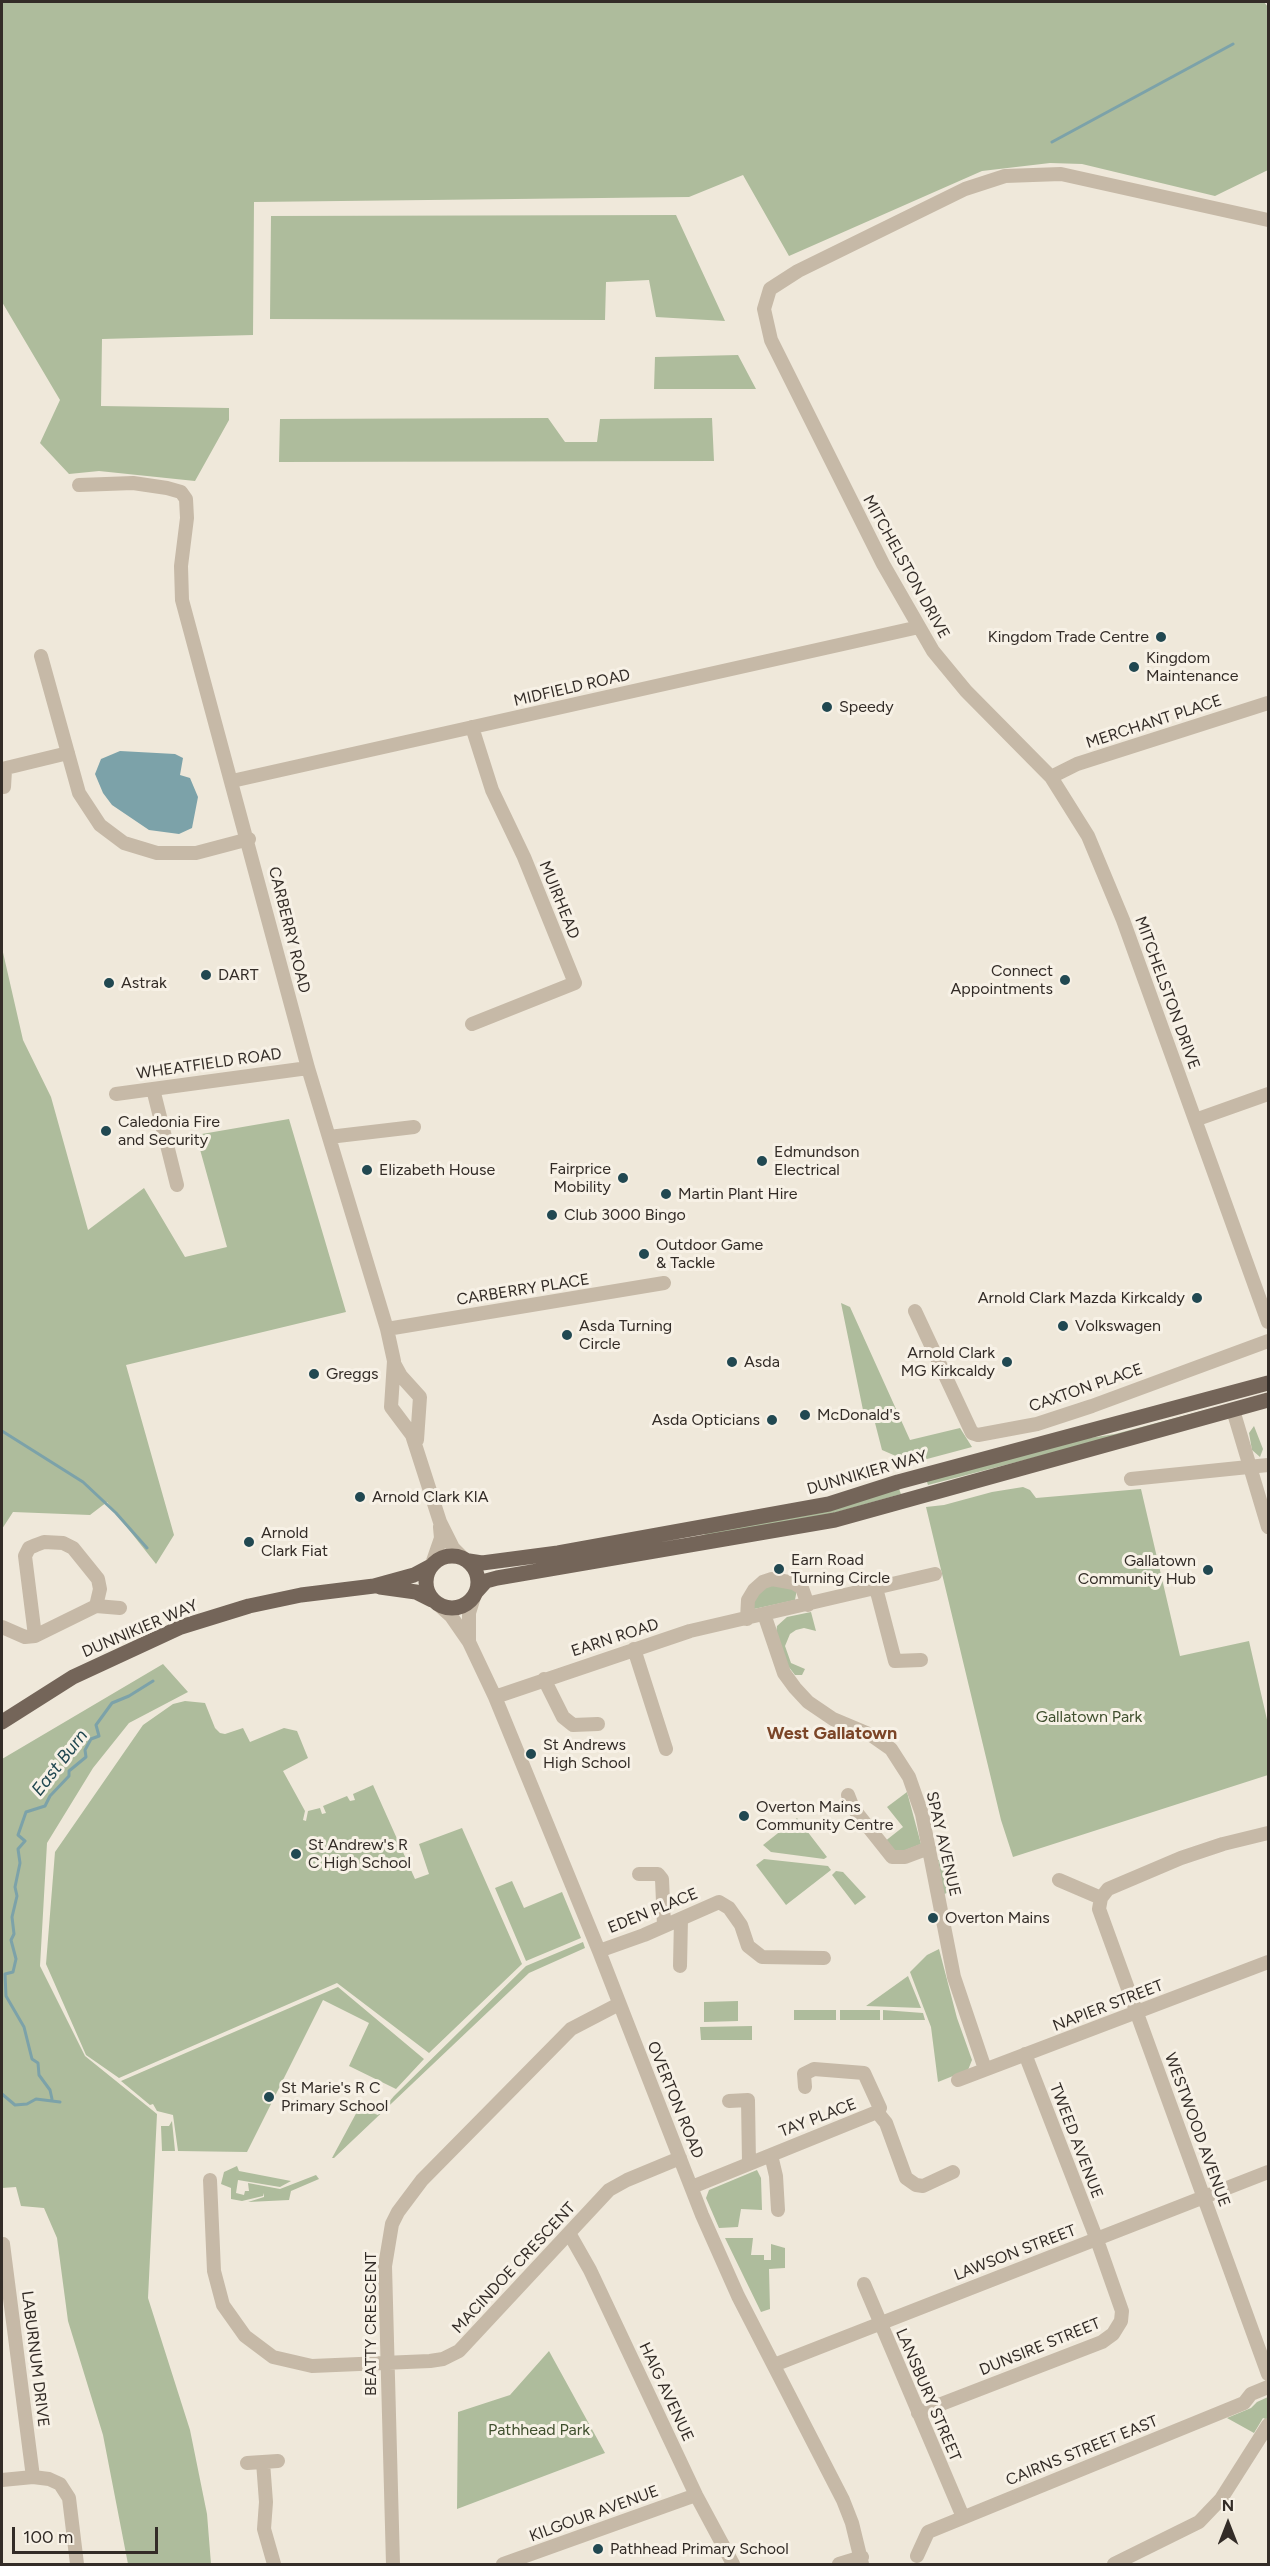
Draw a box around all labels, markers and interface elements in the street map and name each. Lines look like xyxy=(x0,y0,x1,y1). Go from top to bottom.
street label: MITCHELSTON DRIVE xyxy=(858,492,954,642)
place label: Kingdom Trade Centre xyxy=(988,627,1149,647)
marker: Kingdom Trade Centre xyxy=(1154,630,1168,644)
place label: Kingdom Maintenance xyxy=(1146,648,1238,686)
marker: Kingdom Maintenance xyxy=(1127,660,1141,674)
street label: MIDFIELD ROAD xyxy=(512,665,632,711)
street label: MERCHANT PLACE xyxy=(1084,691,1224,753)
place label: Speedy xyxy=(839,697,894,717)
marker: Speedy xyxy=(820,700,834,714)
street label: MUIRHEAD xyxy=(535,858,583,942)
street label: CARBERRY ROAD xyxy=(264,865,314,995)
street label: MITCHELSTON DRIVE xyxy=(1130,914,1204,1072)
place label: Connect Appointments xyxy=(951,961,1053,999)
place label: DART xyxy=(218,965,259,985)
marker: DART xyxy=(199,968,213,982)
place label: Astrak xyxy=(121,973,167,993)
marker: Connect Appointments xyxy=(1058,973,1072,987)
marker: Astrak xyxy=(102,976,116,990)
street label: WHEATFIELD ROAD xyxy=(135,1044,283,1084)
place label: Caledonia Fire and Security xyxy=(118,1112,220,1150)
marker: Caledonia Fire and Security xyxy=(99,1124,113,1138)
place label: Edmundson Electrical xyxy=(774,1142,859,1180)
marker: Edmundson Electrical xyxy=(755,1154,769,1168)
place label: Fairprice Mobility xyxy=(549,1159,611,1197)
place label: Elizabeth House xyxy=(379,1160,495,1180)
marker: Elizabeth House xyxy=(360,1163,374,1177)
marker: Fairprice Mobility xyxy=(616,1171,630,1185)
place label: Martin Plant Hire xyxy=(678,1184,797,1204)
marker: Martin Plant Hire xyxy=(659,1187,673,1201)
place label: Club 3000 Bingo xyxy=(564,1205,686,1225)
marker: Club 3000 Bingo xyxy=(545,1208,559,1222)
place label: Outdoor Game & Tackle xyxy=(656,1235,763,1273)
marker: Outdoor Game & Tackle xyxy=(637,1247,651,1261)
street label: CARBERRY PLACE xyxy=(455,1270,591,1310)
place label: Arnold Clark Mazda Kirkcaldy xyxy=(978,1288,1185,1308)
marker: Arnold Clark Mazda Kirkcaldy xyxy=(1190,1291,1204,1305)
place label: Asda Turning Circle xyxy=(579,1316,672,1354)
place label: Volkswagen xyxy=(1075,1316,1161,1336)
marker: Volkswagen xyxy=(1056,1319,1070,1333)
marker: Asda Turning Circle xyxy=(560,1328,574,1342)
place label: Arnold Clark MG Kirkcaldy xyxy=(901,1343,995,1381)
place label: Asda xyxy=(744,1352,780,1372)
marker: Asda xyxy=(725,1355,739,1369)
marker: Arnold Clark MG Kirkcaldy xyxy=(1000,1355,1014,1369)
street label: CAXTON PLACE xyxy=(1027,1360,1145,1416)
place label: Greggs xyxy=(326,1364,379,1384)
marker: Greggs xyxy=(307,1367,321,1381)
place label: McDonald's xyxy=(817,1405,900,1425)
marker: McDonald's xyxy=(798,1408,812,1422)
place label: Asda Opticians xyxy=(652,1410,760,1430)
marker: Asda Opticians xyxy=(765,1413,779,1427)
street label: DUNNIKIER WAY xyxy=(805,1447,929,1499)
place label: Arnold Clark KIA xyxy=(372,1487,489,1507)
marker: Arnold Clark KIA xyxy=(353,1490,367,1504)
place label: Arnold Clark Fiat xyxy=(261,1523,328,1561)
marker: Arnold Clark Fiat xyxy=(242,1535,256,1549)
place label: Earn Road Turning Circle xyxy=(791,1550,890,1588)
place label: Gallatown Community Hub xyxy=(1078,1551,1196,1589)
marker: Earn Road Turning Circle xyxy=(772,1562,786,1576)
marker: Gallatown Community Hub xyxy=(1201,1563,1215,1577)
street label: DUNNIKIER WAY xyxy=(79,1596,201,1662)
street label: EARN ROAD xyxy=(569,1615,661,1661)
park label: Gallatown Park xyxy=(1036,1707,1142,1727)
district label: West Gallatown xyxy=(767,1723,897,1745)
water label: East Burn xyxy=(27,1726,93,1800)
place label: St Andrews High School xyxy=(543,1735,630,1773)
marker: St Andrews High School xyxy=(524,1747,538,1761)
street label: SPAY AVENUE xyxy=(922,1790,964,1898)
place label: Overton Mains Community Centre xyxy=(756,1797,893,1835)
marker: Overton Mains Community Centre xyxy=(737,1809,751,1823)
place label: St Andrew's R C High School xyxy=(308,1835,411,1873)
marker: St Andrew's R C High School xyxy=(289,1847,303,1861)
street label: EDEN PLACE xyxy=(605,1884,701,1938)
place label: Overton Mains xyxy=(945,1908,1050,1928)
marker: Overton Mains xyxy=(926,1911,940,1925)
street label: NAPIER STREET xyxy=(1050,1976,1166,2036)
street label: OVERTON ROAD xyxy=(643,2039,707,2161)
street label: WESTWOOD AVENUE xyxy=(1160,2050,1234,2210)
place label: St Marie's R C Primary School xyxy=(281,2078,388,2116)
street label: TWEED AVENUE xyxy=(1045,2081,1107,2201)
marker: St Marie's R C Primary School xyxy=(262,2090,276,2104)
street label: TAY PLACE xyxy=(777,2095,859,2141)
street label: MACINDOE CRESCENT xyxy=(448,2198,580,2338)
street label: LAWSON STREET xyxy=(951,2221,1079,2285)
street label: BEATTY CRESCENT xyxy=(361,2252,381,2396)
street label: LABURNUM DRIVE xyxy=(17,2290,53,2428)
street label: DUNSIRE STREET xyxy=(977,2314,1103,2380)
street label: LANSBURY STREET xyxy=(891,2326,965,2464)
street label: HAIG AVENUE xyxy=(635,2339,697,2445)
street label: CAIRNS STREET EAST xyxy=(1003,2412,1161,2490)
park label: Pathhead Park xyxy=(488,2420,590,2440)
street label: KILGOUR AVENUE xyxy=(527,2482,661,2546)
north arrow xyxy=(1198,2494,1258,2554)
text: N xyxy=(1222,2496,1234,2515)
scale bar xyxy=(15,2515,160,2553)
text: 100 m xyxy=(23,2526,73,2548)
place label: Pathhead Primary School xyxy=(610,2539,789,2559)
marker: Pathhead Primary School xyxy=(591,2542,605,2556)

